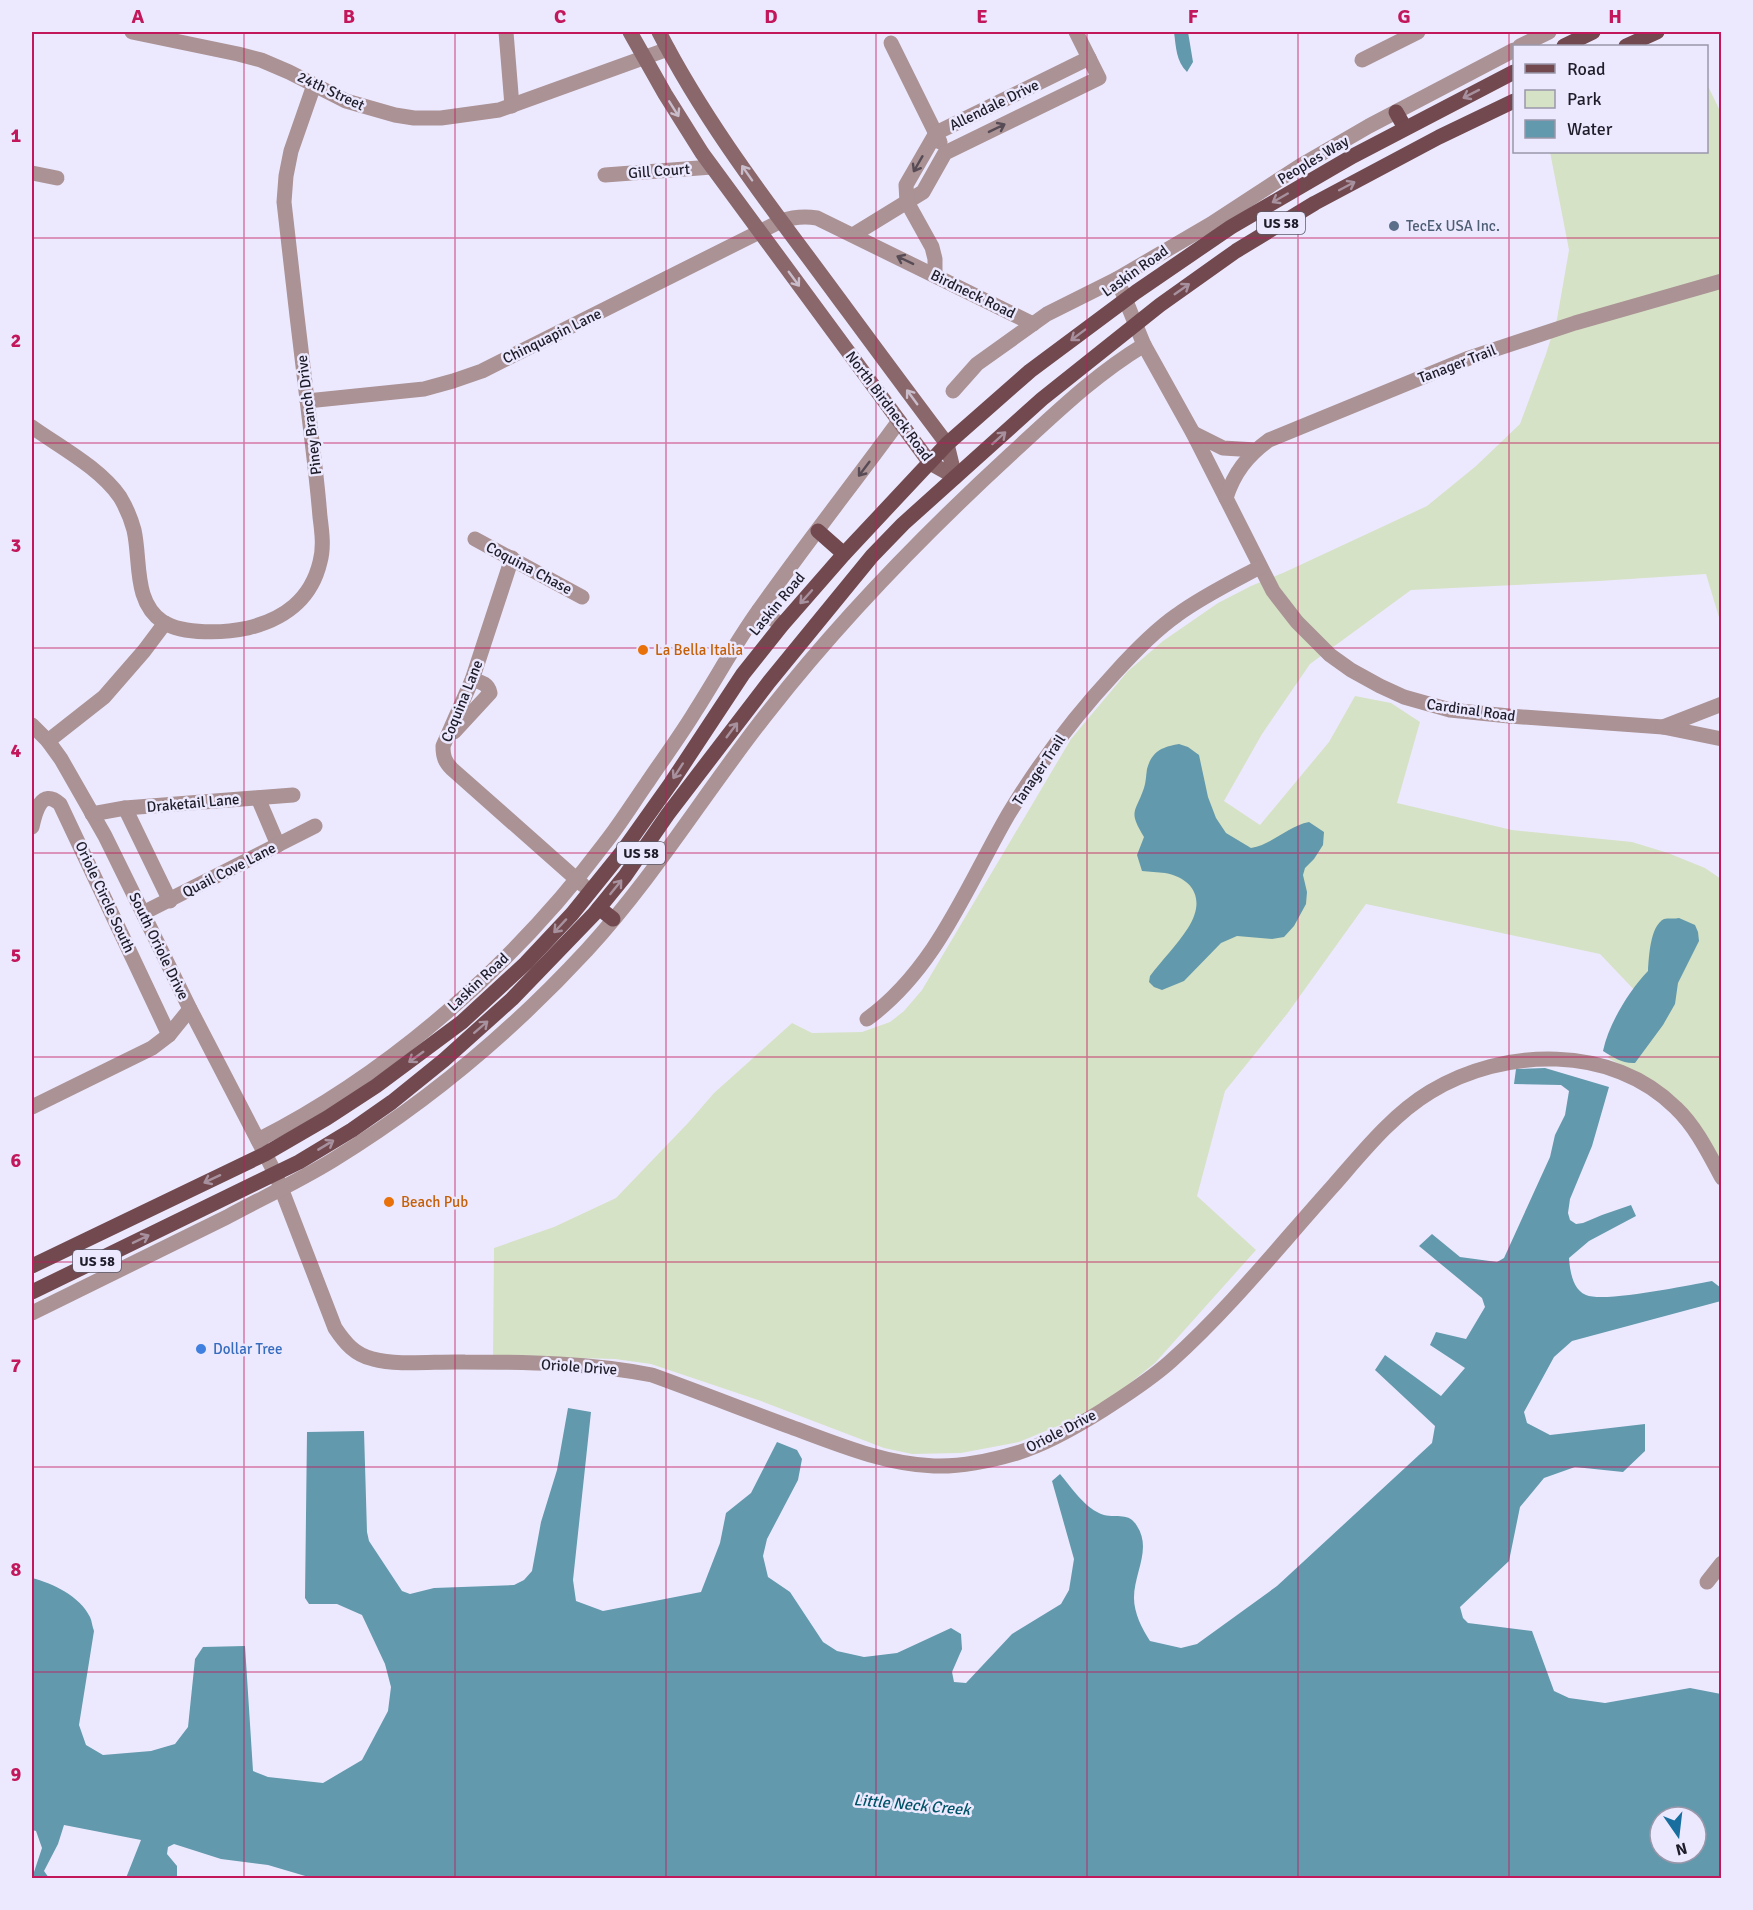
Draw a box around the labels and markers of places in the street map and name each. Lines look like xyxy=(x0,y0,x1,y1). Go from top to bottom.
place label: TecEx USA Inc. xyxy=(1406,217,1500,235)
marker: TecEx USA Inc. xyxy=(1387,219,1401,233)
place label: La Bella Italia xyxy=(655,641,743,659)
marker: La Bella Italia xyxy=(636,643,650,657)
place label: Beach Pub xyxy=(401,1193,468,1211)
marker: Beach Pub xyxy=(382,1195,396,1209)
place label: Dollar Tree xyxy=(213,1340,283,1358)
marker: Dollar Tree xyxy=(194,1342,208,1356)

